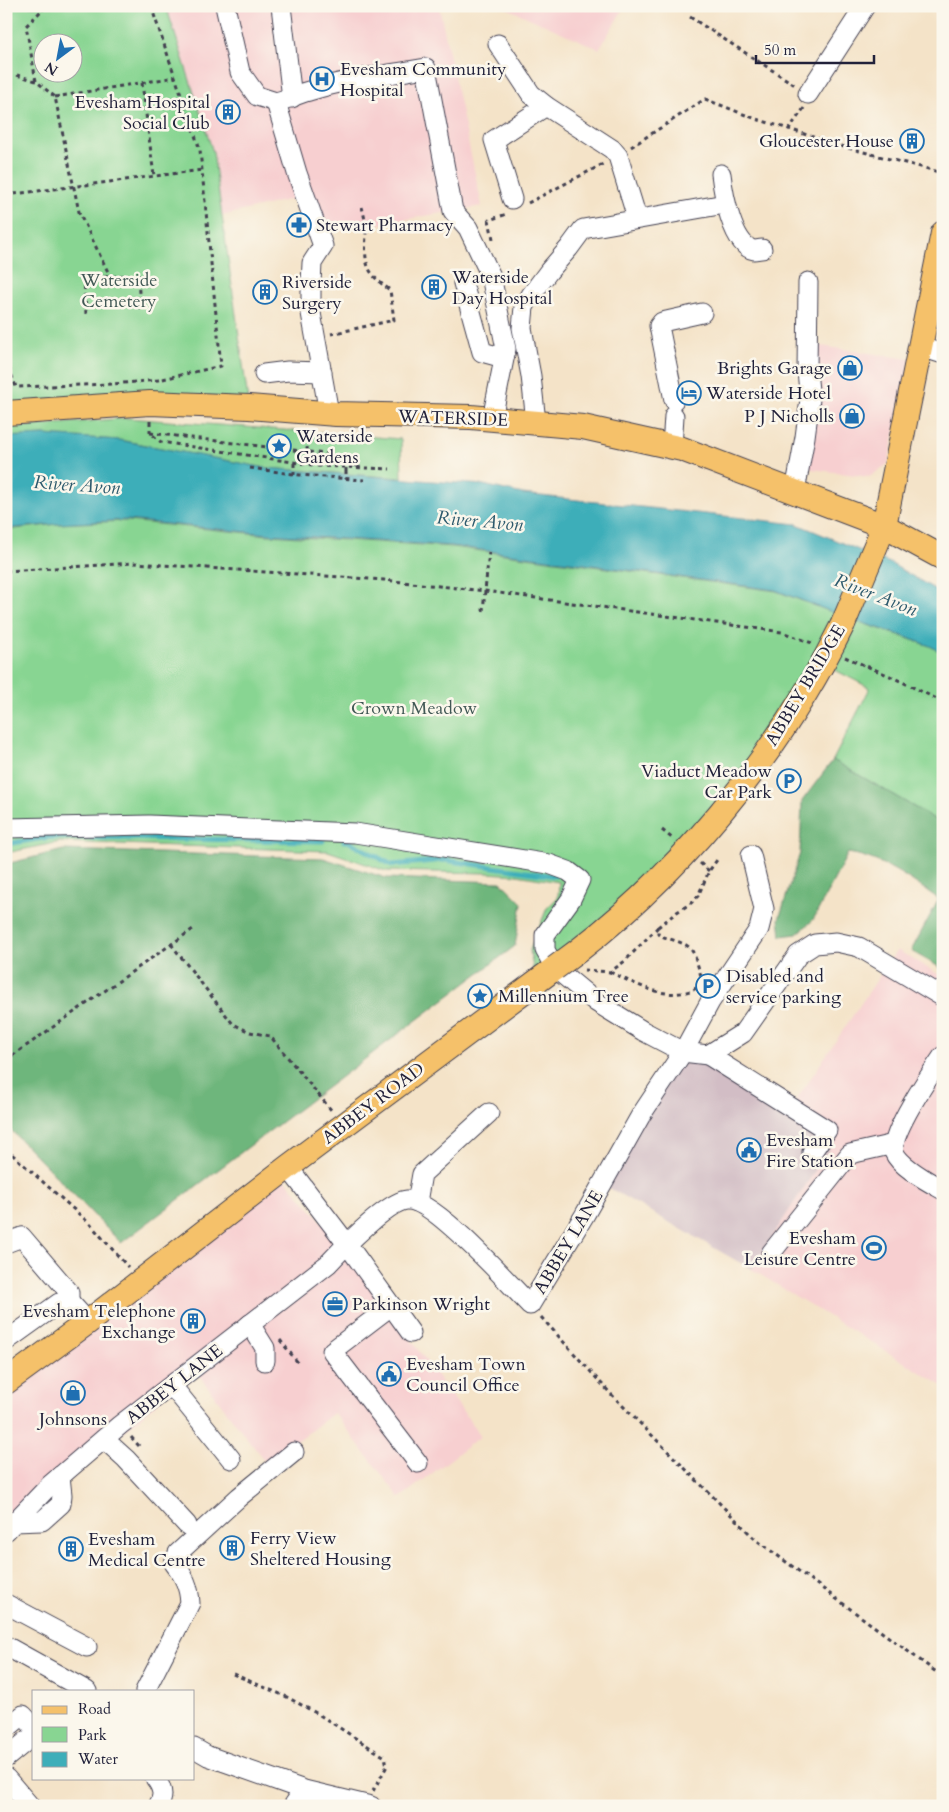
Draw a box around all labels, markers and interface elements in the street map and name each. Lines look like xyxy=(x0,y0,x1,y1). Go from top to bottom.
north arrow xyxy=(32,32,82,82)
scale bar xyxy=(756,32,874,64)
text: 50 m xyxy=(764,40,796,60)
text: N xyxy=(41,57,62,80)
place label: Evesham Community Hospital xyxy=(340,57,507,103)
hospital icon: Evesham Community Hospital xyxy=(309,66,335,92)
place label: Evesham Hospital Social Club xyxy=(74,90,210,136)
building icon: Evesham Hospital Social Club xyxy=(215,99,241,125)
building icon: Gloucester House xyxy=(899,128,925,154)
place label: Gloucester House xyxy=(759,129,894,154)
pharmacy icon: Stewart Pharmacy xyxy=(286,212,312,238)
place label: Stewart Pharmacy xyxy=(316,213,454,238)
place label: Waterside Day Hospital xyxy=(451,265,553,311)
park label: Waterside Cemetery xyxy=(80,268,157,314)
place label: Riverside Surgery xyxy=(282,270,352,316)
building icon: Waterside Day Hospital xyxy=(421,274,447,300)
building icon: Riverside Surgery xyxy=(252,279,278,305)
shop icon: Brights Garage xyxy=(837,355,863,381)
place label: Brights Garage xyxy=(717,356,832,381)
hotel icon: Waterside Hotel xyxy=(676,380,702,406)
place label: Waterside Hotel xyxy=(705,381,831,406)
shop icon: P J Nicholls xyxy=(839,403,865,429)
street label: WATERSIDE xyxy=(396,404,509,433)
place label: P J Nicholls xyxy=(744,404,834,429)
place label: Waterside Gardens xyxy=(295,424,373,470)
place icon: Waterside Gardens xyxy=(266,433,292,459)
water label: River Avon xyxy=(33,469,122,501)
water label: River Avon xyxy=(436,504,525,538)
water label: River Avon xyxy=(831,567,921,623)
street label: ABBEY BRIDGE xyxy=(759,620,852,751)
park label: Crown Meadow xyxy=(351,696,478,721)
place label: Viaduct Meadow Car Park xyxy=(641,759,773,805)
parking icon: Viaduct Meadow Car Park xyxy=(776,768,802,794)
place label: Disabled and service parking xyxy=(726,964,842,1010)
parking icon: Disabled and service parking xyxy=(695,973,721,999)
place icon: Millennium Tree xyxy=(467,983,493,1009)
place label: Millennium Tree xyxy=(498,984,629,1009)
street label: ABBEY ROAD xyxy=(317,1057,430,1150)
place label: Evesham Fire Station xyxy=(766,1128,855,1174)
public building icon: Evesham Fire Station xyxy=(736,1137,762,1163)
street label: ABBEY LANE xyxy=(528,1186,609,1299)
place label: Evesham Leisure Centre xyxy=(744,1226,857,1272)
sports icon: Evesham Leisure Centre xyxy=(861,1235,887,1261)
office icon: Parkinson Wright xyxy=(322,1291,348,1317)
place label: Parkinson Wright xyxy=(352,1292,490,1317)
place label: Evesham Telephone Exchange xyxy=(22,1299,176,1345)
building icon: Evesham Telephone Exchange xyxy=(180,1308,206,1334)
street label: ABBEY LANE xyxy=(121,1339,228,1430)
place label: Evesham Town Council Office xyxy=(406,1352,526,1398)
public building icon: Evesham Town Council Office xyxy=(376,1361,402,1387)
shop icon: Johnsons xyxy=(60,1380,86,1406)
place label: Johnsons xyxy=(36,1407,107,1432)
place label: Ferry View Sheltered Housing xyxy=(250,1526,392,1572)
place label: Evesham Medical Centre xyxy=(88,1527,206,1573)
building icon: Ferry View Sheltered Housing xyxy=(219,1535,245,1561)
building icon: Evesham Medical Centre xyxy=(58,1536,84,1562)
legend xyxy=(32,1690,195,1780)
text: Road xyxy=(78,1699,111,1719)
text: Park xyxy=(78,1725,107,1745)
text: Water xyxy=(77,1749,119,1769)

